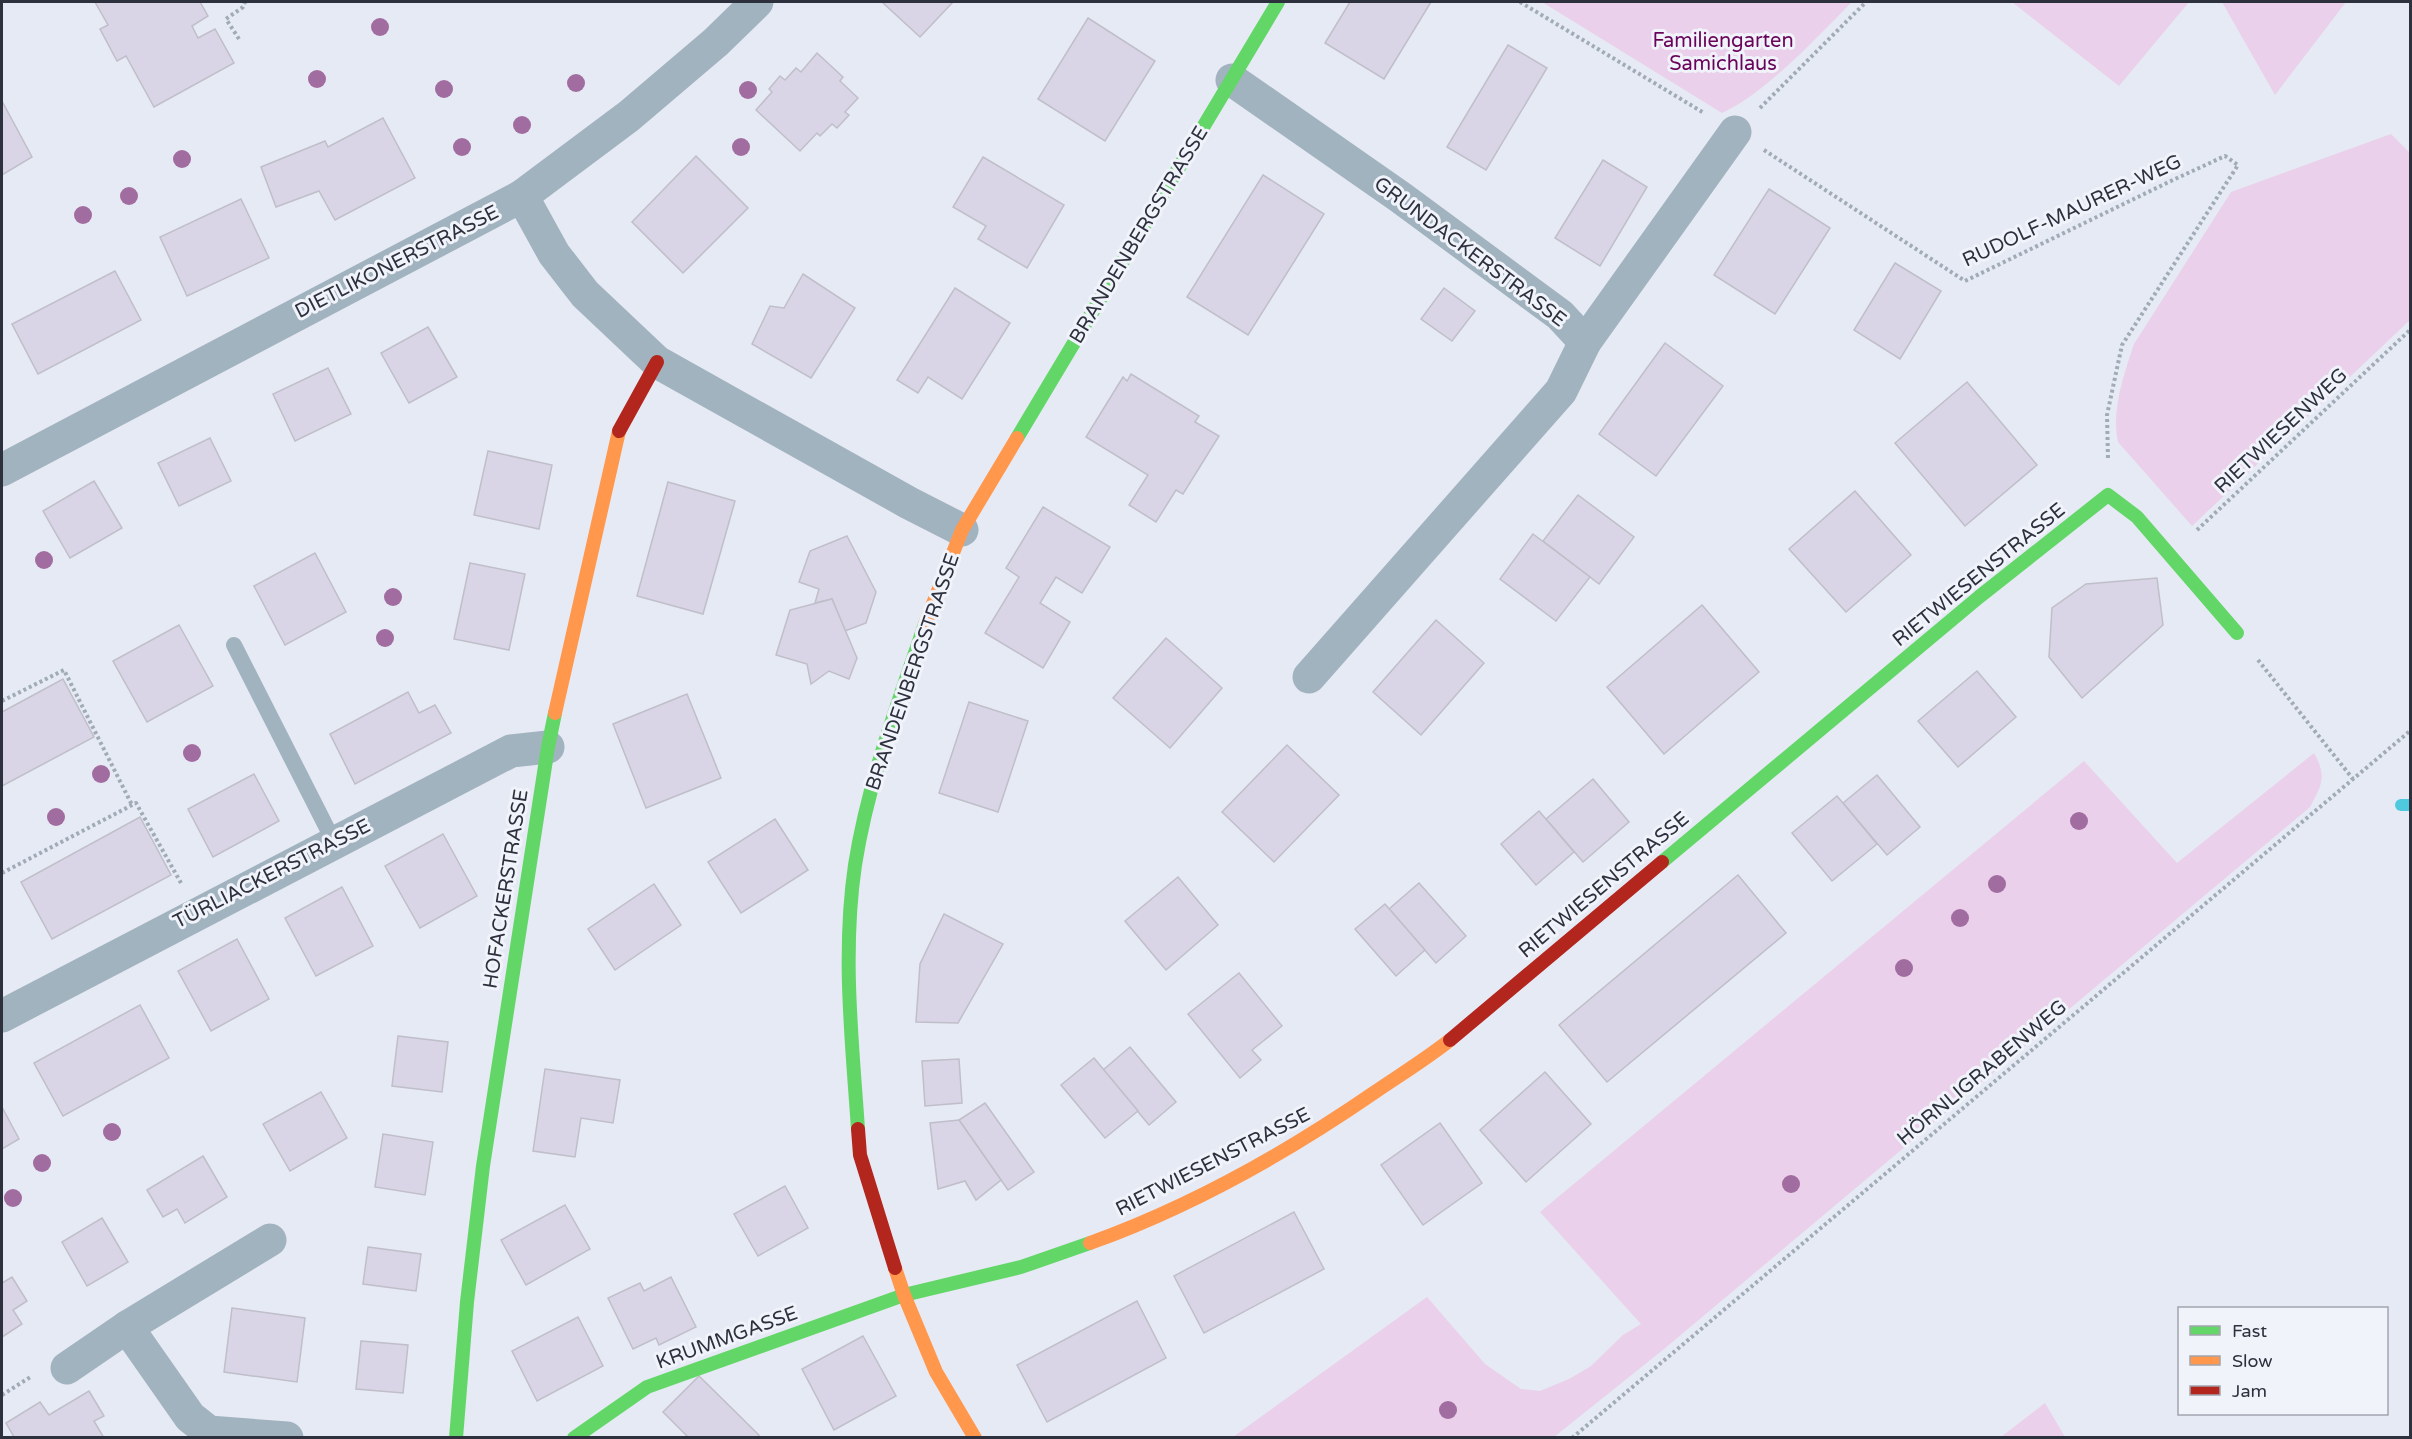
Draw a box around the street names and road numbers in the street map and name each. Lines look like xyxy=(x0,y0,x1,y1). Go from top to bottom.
street label: BRANDENBERGSTRASSE xyxy=(1065,122,1213,348)
street label: RUDOLF-MAURER-WEG xyxy=(1959,150,2185,272)
street label: GRUNDACKERSTRASSE xyxy=(1369,172,1571,332)
street label: DIETLIKONERSTRASSE xyxy=(291,200,503,324)
street label: RIETWIESENWEG xyxy=(2210,363,2352,499)
street label: RIETWIESENSTRASSE xyxy=(1888,498,2070,652)
street label: BRANDENBERGSTRASSE xyxy=(861,550,965,794)
street label: HOFACKERSTRASSE xyxy=(478,787,534,991)
street label: RIETWIESENSTRASSE xyxy=(1514,807,1694,963)
street label: TÜRLIACKERSTRASSE xyxy=(169,813,375,934)
street label: HÖRNLIGRABENWEG xyxy=(1892,994,2072,1151)
street label: RIETWIESENSTRASSE xyxy=(1112,1102,1314,1222)
street label: KRUMMGASSE xyxy=(653,1301,801,1375)

